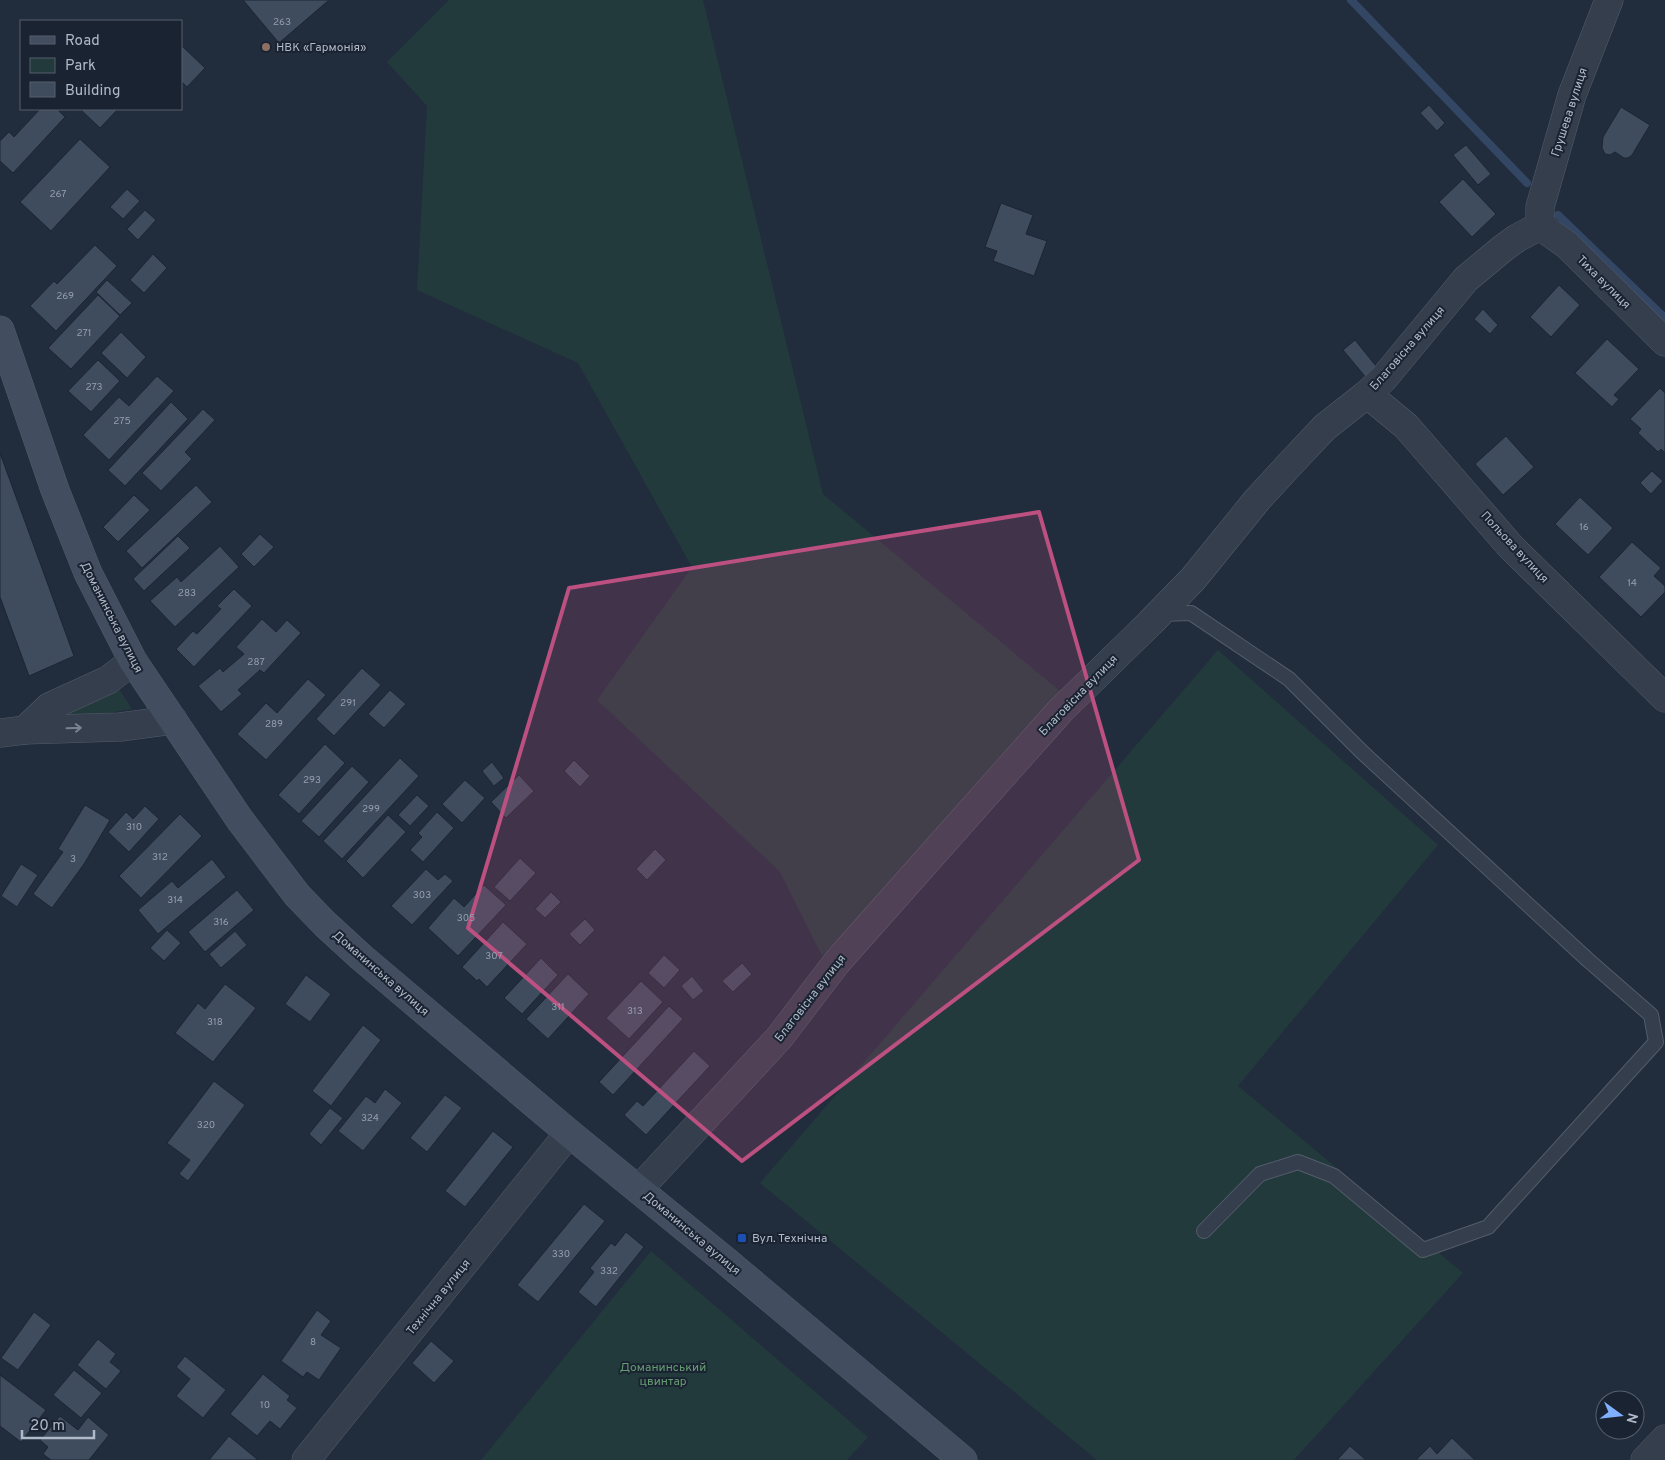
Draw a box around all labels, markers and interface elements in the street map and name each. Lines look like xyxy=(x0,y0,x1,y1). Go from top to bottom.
house number: 263 xyxy=(273,16,291,29)
legend xyxy=(20,20,182,110)
text: Road xyxy=(65,32,100,51)
place label: НВК «Гармонія» xyxy=(276,40,367,56)
marker: НВК «Гармонія» xyxy=(260,41,272,53)
text: Park xyxy=(65,57,96,76)
street label: Грушева вулиця xyxy=(1548,66,1592,159)
text: Building xyxy=(65,82,120,101)
house number: 267 xyxy=(49,188,67,201)
street label: Тиха вулиця xyxy=(1573,252,1634,313)
house number: 269 xyxy=(56,290,74,303)
street label: Благовісна вулиця xyxy=(1367,303,1449,394)
house number: 271 xyxy=(76,327,92,340)
house number: 273 xyxy=(85,381,103,394)
house number: 275 xyxy=(113,415,131,428)
street label: Польова вулиця xyxy=(1477,508,1552,587)
house number: 16 xyxy=(1579,521,1589,534)
street label: Доманинська вулиця xyxy=(76,559,146,676)
house number: 14 xyxy=(1627,577,1637,590)
house number: 283 xyxy=(178,587,196,600)
street label: Благовісна вулиця xyxy=(1036,652,1122,740)
house number: 287 xyxy=(247,656,265,669)
house number: 291 xyxy=(340,697,356,710)
house number: 289 xyxy=(265,718,283,731)
one-way arrow xyxy=(66,724,82,733)
house number: 293 xyxy=(303,774,321,787)
house number: 299 xyxy=(362,803,380,816)
house number: 310 xyxy=(126,821,142,834)
house number: 312 xyxy=(152,851,168,864)
house number: 3 xyxy=(70,853,76,866)
house number: 303 xyxy=(413,889,431,902)
house number: 314 xyxy=(167,894,183,907)
house number: 305 xyxy=(457,912,475,925)
house number: 316 xyxy=(213,916,229,929)
street label: Доманинська вулиця xyxy=(329,927,432,1020)
house number: 307 xyxy=(485,950,503,963)
street label: Благовісна вулиця xyxy=(772,952,850,1046)
house number: 311 xyxy=(551,1001,565,1014)
house number: 313 xyxy=(627,1005,643,1018)
house number: 318 xyxy=(207,1016,223,1029)
house number: 324 xyxy=(361,1112,379,1125)
house number: 320 xyxy=(197,1119,215,1132)
street label: Доманинська вулиця xyxy=(639,1188,743,1279)
place label: Вул. Технічна xyxy=(752,1231,827,1247)
marker: Вул. Технічна xyxy=(736,1232,748,1244)
house number: 330 xyxy=(552,1248,570,1261)
street label: Технічна вулиця xyxy=(403,1256,474,1339)
house number: 332 xyxy=(600,1265,618,1278)
house number: 8 xyxy=(310,1336,316,1349)
park label: Доманинський цвинтар xyxy=(620,1360,706,1390)
north arrow xyxy=(1595,1390,1645,1440)
house number: 10 xyxy=(260,1399,270,1412)
scale bar xyxy=(22,1408,95,1440)
text: N xyxy=(1622,1411,1641,1425)
text: 20 m xyxy=(30,1417,65,1436)

